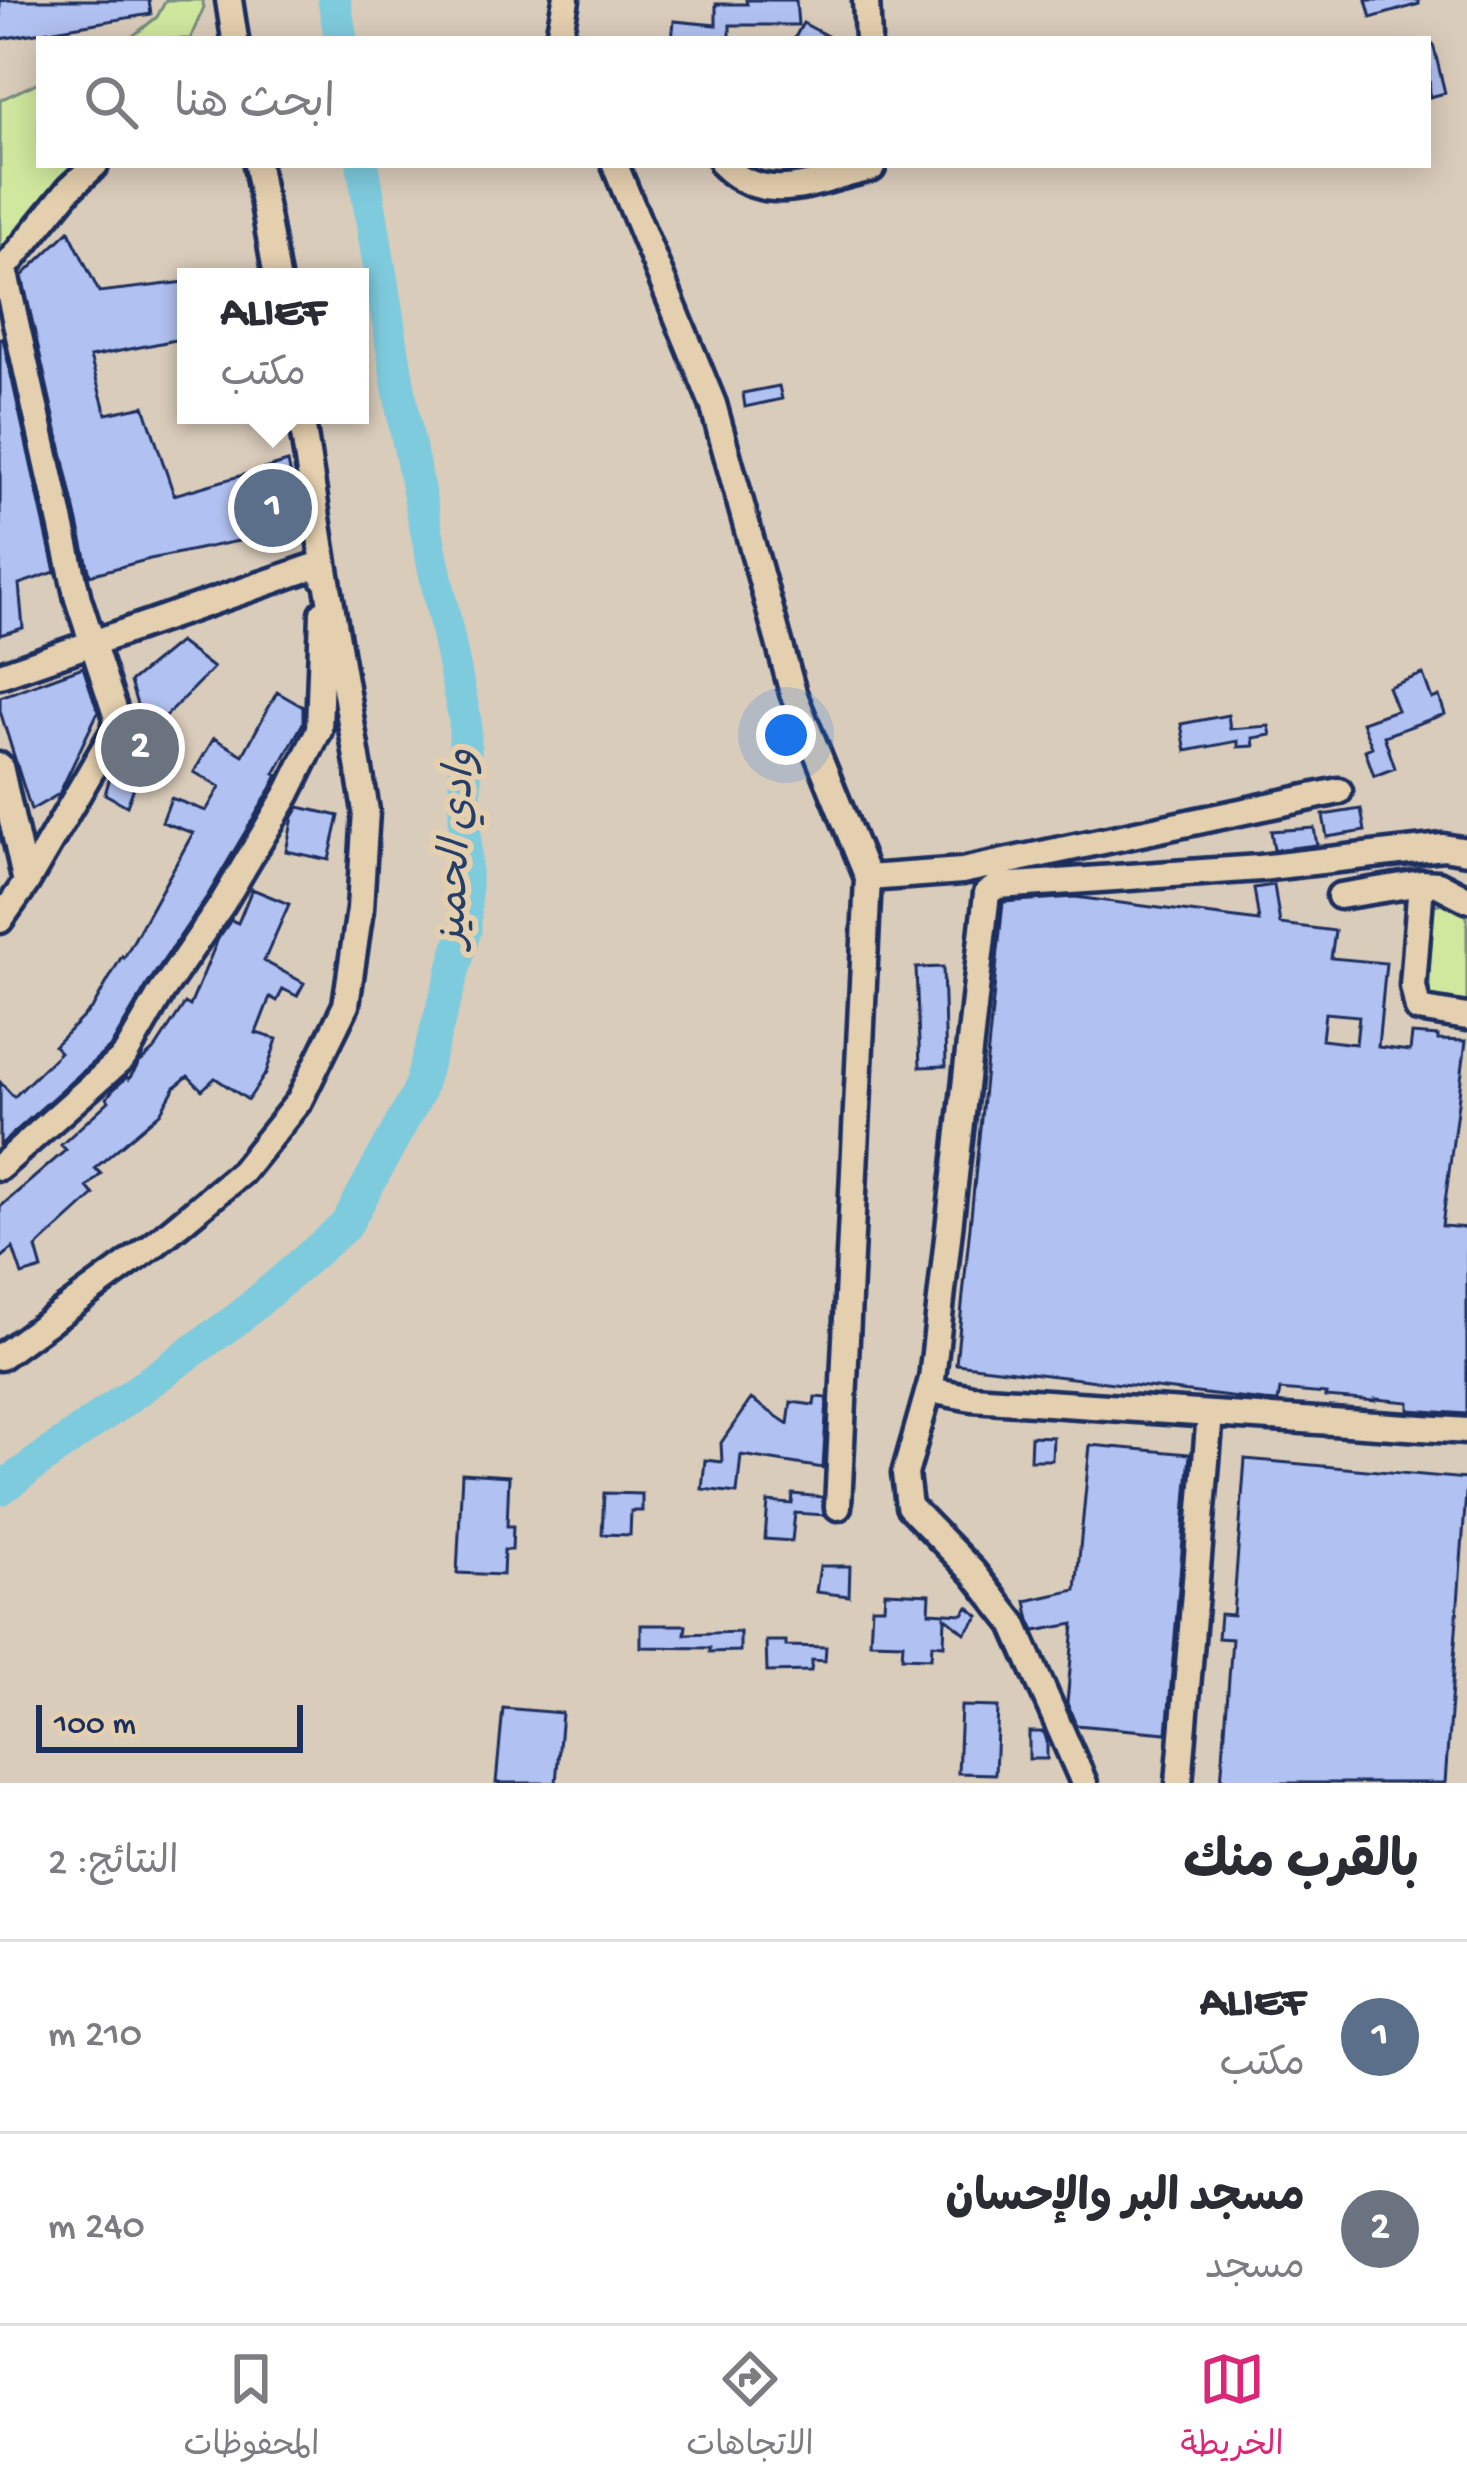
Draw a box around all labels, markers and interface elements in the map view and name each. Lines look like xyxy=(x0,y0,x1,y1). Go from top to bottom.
search box xyxy=(36,36,1431,168)
icon: search xyxy=(78,69,144,135)
text: ابحث هنا xyxy=(174,80,335,133)
popup xyxy=(177,268,369,424)
text: ALIEF xyxy=(221,288,325,341)
text: مكتب xyxy=(221,354,306,400)
pin: 1 xyxy=(234,463,312,553)
pin: 2 xyxy=(101,703,179,793)
your location xyxy=(756,705,816,765)
water label: وادي الحميز xyxy=(429,747,490,953)
scale bar xyxy=(36,1699,303,1752)
text: 100 m xyxy=(54,1707,136,1745)
text: بالقرب منك xyxy=(1183,1836,1419,1896)
text: النتائج: 2 xyxy=(48,1842,179,1888)
text: ALIEF xyxy=(1200,1978,1305,2031)
text: 210 m xyxy=(48,2014,142,2060)
text: 1 xyxy=(1372,2014,1388,2060)
text: مكتب xyxy=(1220,2044,1305,2090)
text: مسجد البر والإحسان xyxy=(946,2174,1305,2227)
text: 240 m xyxy=(48,2206,145,2252)
text: 2 xyxy=(1370,2206,1390,2252)
text: مسجد xyxy=(1205,2247,1305,2293)
tab: المحفوظات xyxy=(183,2346,319,2472)
tab: الاتجاهات xyxy=(686,2346,814,2472)
tab: الخريطة xyxy=(1181,2346,1284,2472)

